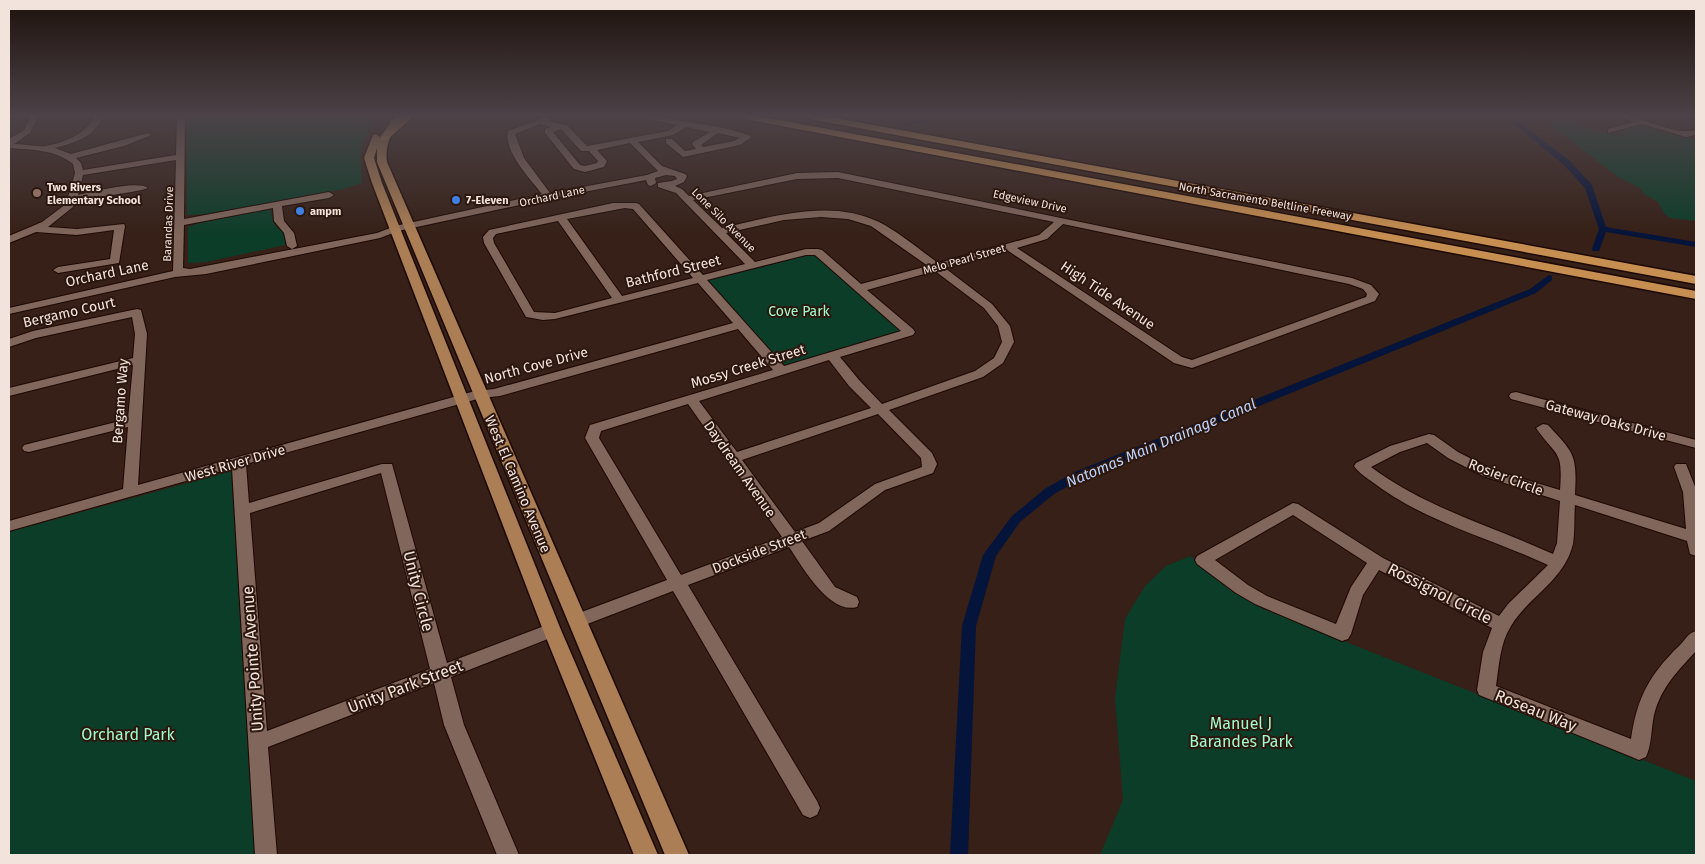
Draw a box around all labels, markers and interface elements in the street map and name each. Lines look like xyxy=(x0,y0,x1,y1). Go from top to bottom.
street label: North Sacramento Beltline Freeway xyxy=(1178,180,1353,223)
place label: Two Rivers Elementary School xyxy=(47,181,141,207)
street label: Orchard Lane xyxy=(518,183,586,210)
street label: Barandas Drive xyxy=(161,186,176,262)
street label: Lone Silo Avenue xyxy=(689,186,758,255)
marker: Two Rivers Elementary School xyxy=(31,187,43,199)
street label: Edgeview Drive xyxy=(992,187,1068,216)
marker: 7-Eleven xyxy=(450,194,462,206)
place label: 7-Eleven xyxy=(466,194,508,207)
marker: ampm xyxy=(294,205,306,217)
place label: ampm xyxy=(310,205,341,218)
street label: Melo Pearl Street xyxy=(921,241,1007,277)
street label: Bathford Street xyxy=(624,251,723,291)
street label: Orchard Lane xyxy=(64,256,150,291)
street label: High Tide Avenue xyxy=(1057,258,1158,333)
street label: Bergamo Court xyxy=(21,293,118,331)
park label: Cove Park xyxy=(768,303,831,320)
street label: Mossy Creek Street xyxy=(689,341,808,392)
street label: North Cove Drive xyxy=(482,343,590,388)
street label: Bergamo Way xyxy=(109,358,132,444)
water label: Natomas Main Drainage Canal xyxy=(1063,395,1259,491)
street label: Gateway Oaks Drive xyxy=(1544,396,1668,445)
street label: West El Camino Avenue xyxy=(481,413,554,555)
street label: Daydream Avenue xyxy=(700,418,779,521)
street label: West River Drive xyxy=(183,441,287,486)
street label: Rosier Circle xyxy=(1466,455,1546,500)
street label: Dockside Street xyxy=(710,525,809,577)
street label: Unity Circle xyxy=(399,549,438,633)
street label: Rossignol Circle xyxy=(1385,559,1495,628)
street label: Unity Pointe Avenue xyxy=(238,586,267,732)
street label: Unity Park Street xyxy=(345,656,465,717)
street label: Roseau Way xyxy=(1492,686,1579,735)
park label: Manuel J Barandes Park xyxy=(1189,714,1294,751)
park label: Orchard Park xyxy=(81,725,176,744)

